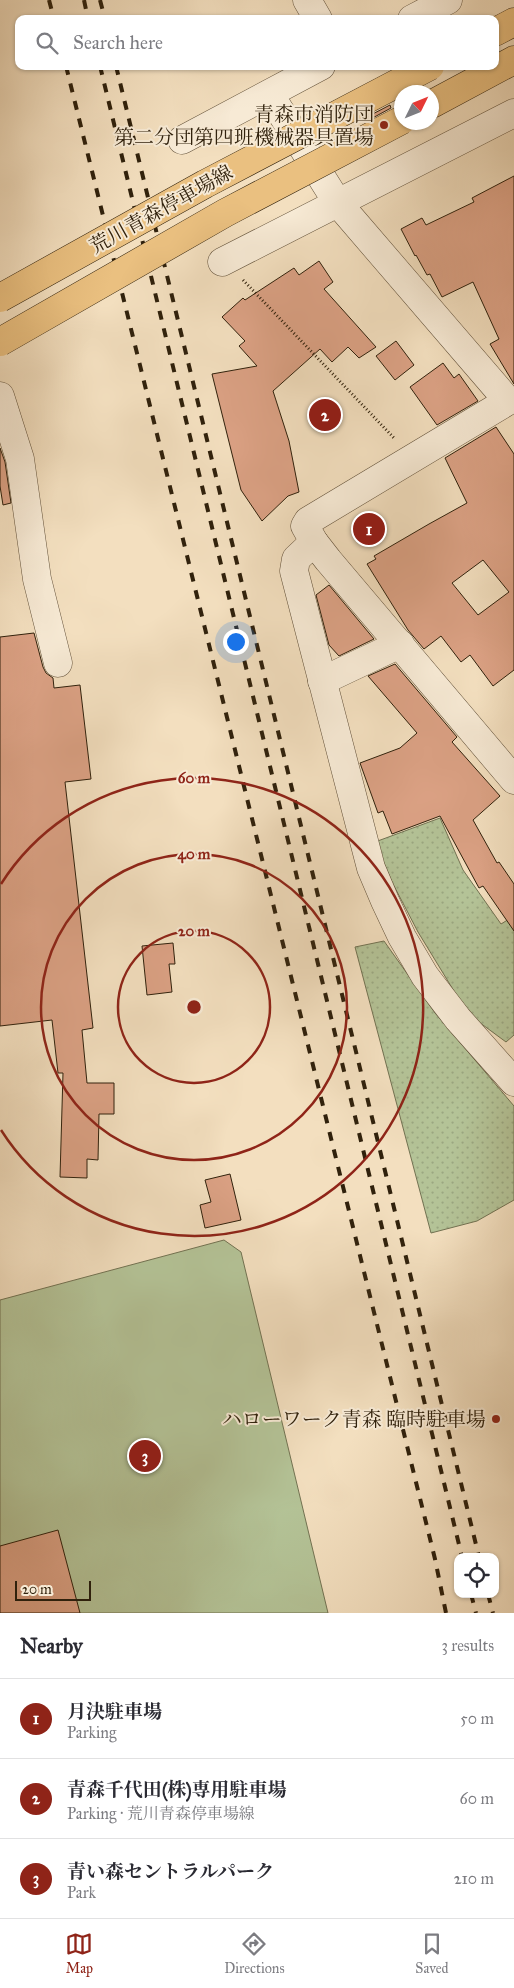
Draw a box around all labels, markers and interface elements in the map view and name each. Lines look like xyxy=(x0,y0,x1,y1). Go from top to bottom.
search box xyxy=(15,15,499,70)
icon: search xyxy=(33,29,61,57)
text: Search here xyxy=(73,31,163,54)
north arrow xyxy=(394,85,439,130)
place label: 青森市消防団 第二分団第四班機械器具置場 xyxy=(114,102,374,149)
marker: 青森市消防団 第二分団第四班機械器具置場 xyxy=(378,119,390,131)
street label: 荒川青森停車場線 xyxy=(85,160,237,258)
pin: 2 xyxy=(309,396,341,434)
pin: 1 xyxy=(353,510,385,548)
your location xyxy=(223,629,249,655)
text: 60 m xyxy=(178,769,211,787)
text: 40 m xyxy=(178,845,211,864)
text: 20 m xyxy=(178,922,210,940)
centre of rings xyxy=(185,998,203,1016)
place label: ハローワーク青森 臨時駐車場 xyxy=(222,1407,486,1431)
marker: ハローワーク青森 臨時駐車場 xyxy=(490,1413,502,1425)
pin: 3 xyxy=(129,1437,161,1475)
map controls xyxy=(454,1553,499,1598)
button: locate xyxy=(454,1553,499,1598)
scale bar xyxy=(15,1578,91,1601)
text: 20 m xyxy=(22,1581,52,1598)
text: Nearby xyxy=(20,1633,83,1659)
text: 3 results xyxy=(441,1636,494,1655)
text: 月決駐車場 xyxy=(67,1700,162,1723)
text: 1 xyxy=(33,1709,39,1728)
text: 50 m xyxy=(460,1709,494,1728)
text: Parking xyxy=(67,1723,116,1742)
text: 青森千代田(株)専用駐車場 xyxy=(67,1778,287,1801)
text: 2 xyxy=(32,1789,40,1808)
text: 60 m xyxy=(460,1789,494,1808)
text: Parking · 荒川青森停車場線 xyxy=(67,1804,255,1823)
text: 青い森セントラルパーク xyxy=(67,1860,274,1883)
text: 3 xyxy=(33,1869,39,1888)
text: 210 m xyxy=(454,1869,494,1888)
text: Park xyxy=(67,1883,96,1902)
tab: Map xyxy=(65,1930,93,1977)
tab: Directions xyxy=(224,1930,285,1977)
tab: Saved xyxy=(415,1930,449,1977)

